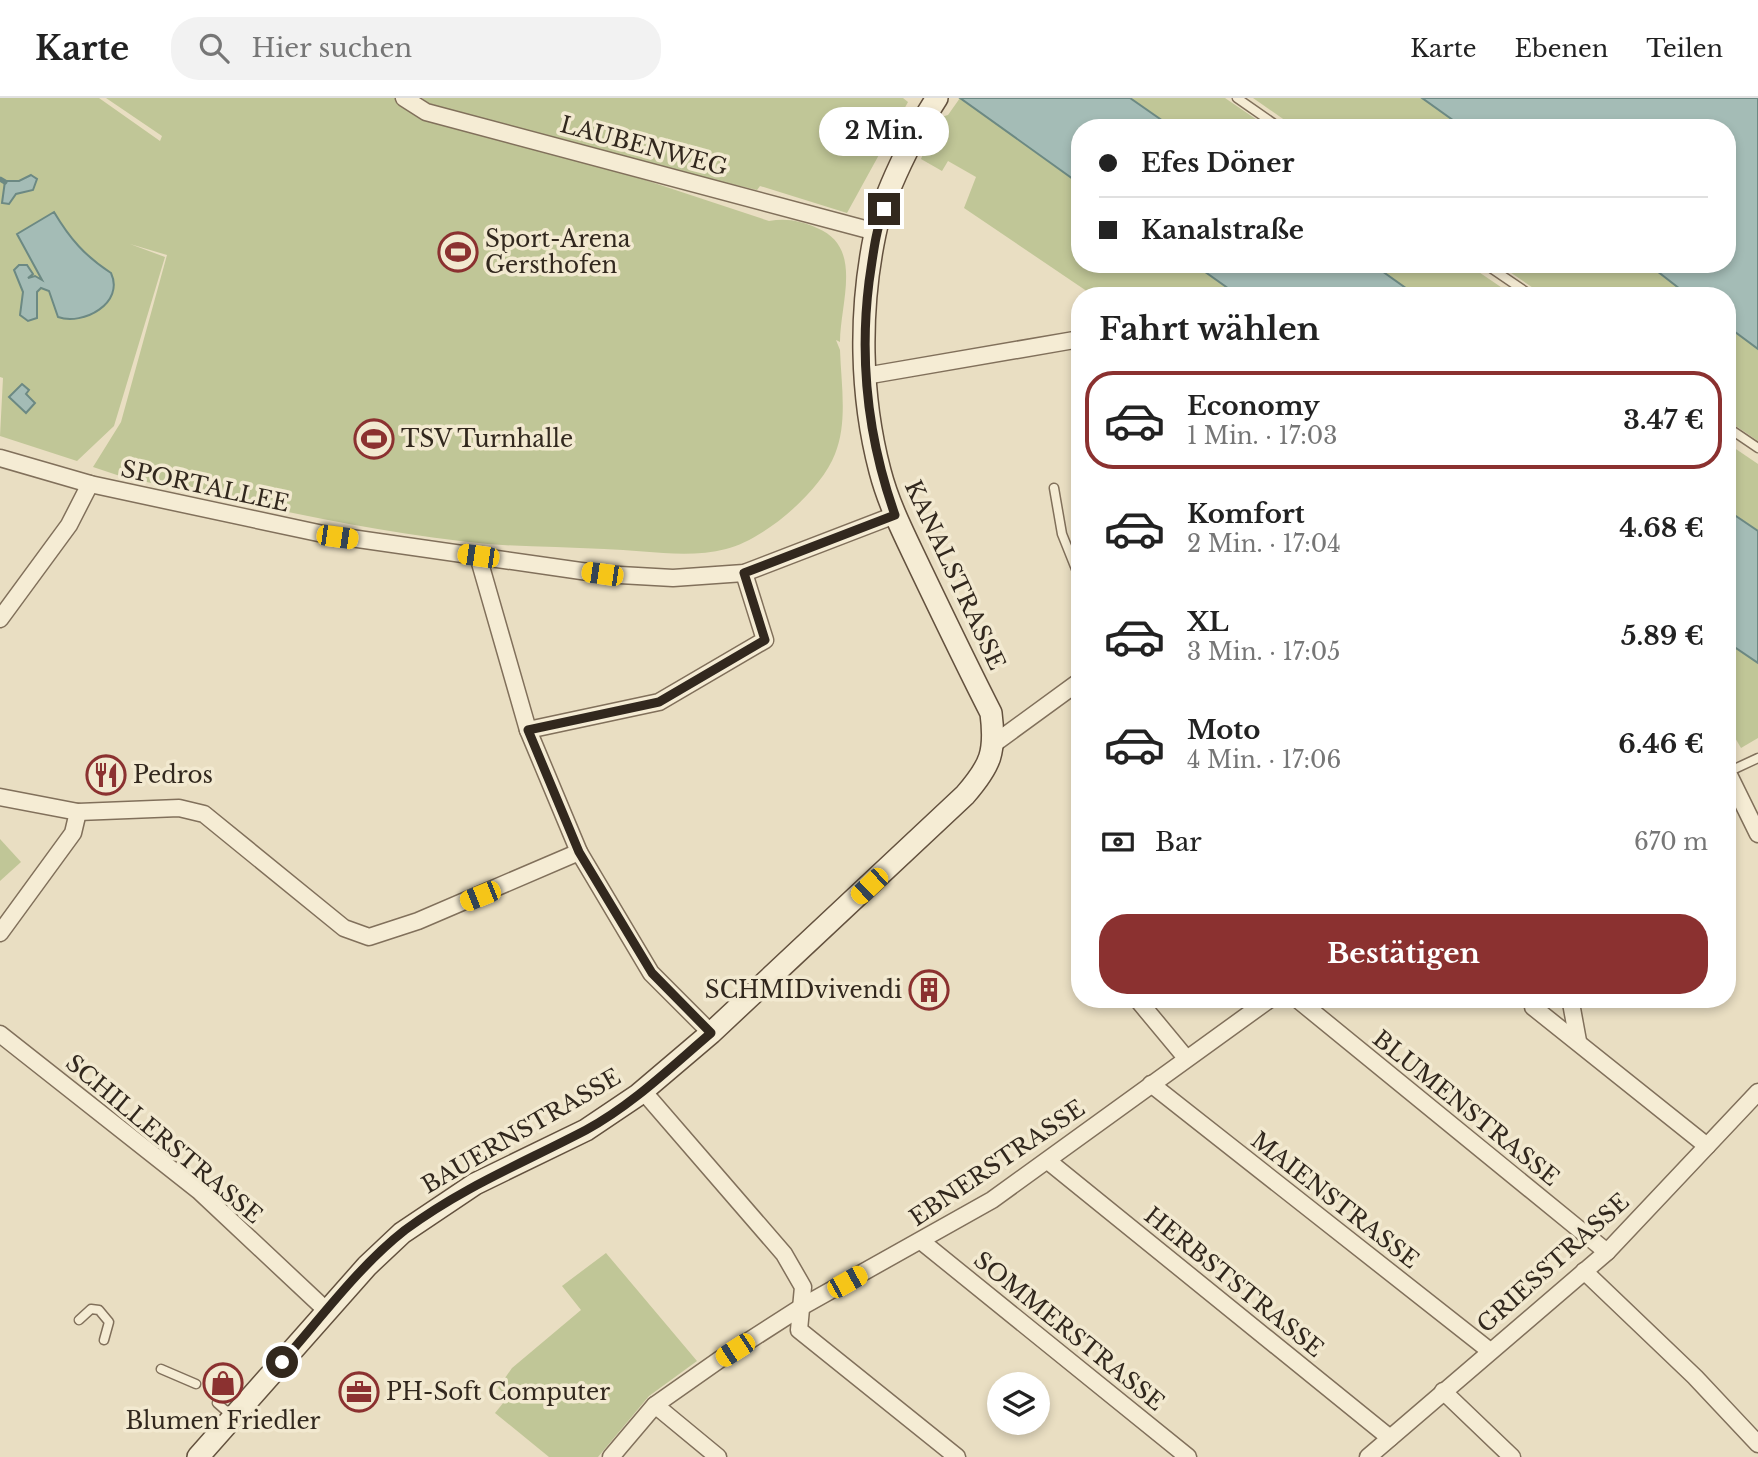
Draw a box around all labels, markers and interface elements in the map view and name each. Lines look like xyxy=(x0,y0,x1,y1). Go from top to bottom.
search box xyxy=(171,17,661,80)
text: Karte xyxy=(35,28,129,69)
icon: search xyxy=(195,29,233,67)
text: Hier suchen xyxy=(251,32,412,64)
text: Karte xyxy=(1410,34,1477,63)
text: Ebenen xyxy=(1515,34,1608,63)
text: Teilen xyxy=(1646,34,1723,63)
callout: 2 Min. xyxy=(819,108,949,156)
street label: LAUBENWEG xyxy=(557,110,731,182)
text: 2 Min. xyxy=(845,117,923,145)
text: Efes Döner xyxy=(1141,147,1294,179)
route end xyxy=(868,193,900,225)
text: Kanalstraße xyxy=(1141,214,1304,246)
place label: Sport-Arena Gersthofen xyxy=(485,225,631,279)
sports icon: Sport-Arena Gersthofen xyxy=(437,231,479,273)
text: Fahrt wählen xyxy=(1099,309,1320,349)
icon: car xyxy=(1103,389,1166,452)
text: Economy xyxy=(1187,390,1320,422)
text: 3.47 € xyxy=(1623,404,1704,436)
sports icon: TSV Turnhalle xyxy=(353,418,395,460)
text: 1 Min. · 17:03 xyxy=(1187,422,1337,450)
place label: TSV Turnhalle xyxy=(401,425,573,453)
street label: SPORTALLEE xyxy=(118,455,292,517)
street label: KANALSTRASSE xyxy=(899,476,1011,674)
icon: car xyxy=(1103,497,1166,560)
text: Komfort xyxy=(1187,498,1305,530)
text: 4.68 € xyxy=(1620,512,1704,544)
car xyxy=(315,524,360,550)
text: 2 Min. · 17:04 xyxy=(1187,530,1341,558)
car xyxy=(456,543,501,569)
car xyxy=(580,561,625,587)
icon: car xyxy=(1103,605,1166,668)
text: XL xyxy=(1187,606,1229,638)
text: 5.89 € xyxy=(1621,620,1704,652)
text: 3 Min. · 17:05 xyxy=(1187,638,1340,666)
icon: car xyxy=(1103,713,1166,776)
text: Moto xyxy=(1187,714,1260,746)
text: 6.46 € xyxy=(1618,728,1704,760)
text: 4 Min. · 17:06 xyxy=(1187,746,1341,774)
restaurant icon: Pedros xyxy=(85,754,127,796)
place label: Pedros xyxy=(133,761,213,789)
icon: cash xyxy=(1099,823,1137,861)
text: Bar xyxy=(1155,826,1202,858)
text: 670 m xyxy=(1634,828,1708,856)
car xyxy=(847,864,892,908)
car xyxy=(457,878,504,914)
button: Bestätigen xyxy=(1099,914,1708,994)
building icon: SCHMIDvivendi xyxy=(908,969,950,1011)
place label: SCHMIDvivendi xyxy=(705,976,902,1004)
street label: BLUMENSTRASSE xyxy=(1367,1024,1565,1192)
street label: SCHILLERSTRASSE xyxy=(60,1049,268,1229)
street label: BAUERNSTRASSE xyxy=(417,1063,625,1199)
street label: EBNERSTRASSE xyxy=(904,1094,1090,1232)
street label: MAIENSTRASSE xyxy=(1246,1126,1424,1274)
street label: GRIESSTRASSE xyxy=(1471,1187,1635,1339)
street label: HERBSTSTRASSE xyxy=(1139,1201,1329,1363)
street label: SOMMERSTRASSE xyxy=(968,1246,1170,1416)
car xyxy=(824,1263,871,1301)
car xyxy=(712,1330,759,1370)
route start xyxy=(266,1346,298,1378)
shop icon: Blumen Friedler xyxy=(202,1362,244,1404)
office icon: PH-Soft Computer xyxy=(338,1371,380,1413)
map controls xyxy=(987,1372,1050,1435)
button: layers xyxy=(987,1372,1050,1435)
place label: PH-Soft Computer xyxy=(386,1378,610,1406)
place label: Blumen Friedler xyxy=(125,1407,321,1435)

